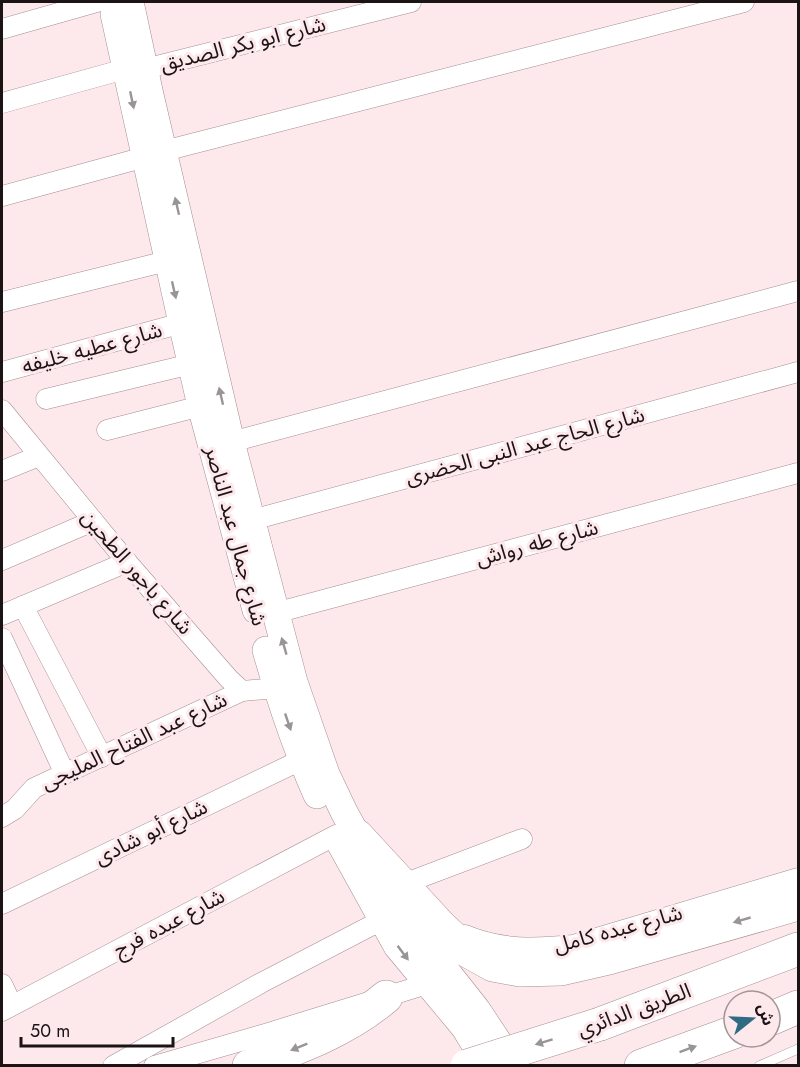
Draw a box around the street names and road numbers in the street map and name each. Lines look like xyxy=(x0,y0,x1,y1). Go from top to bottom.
street label: شارع ابو بكر الصديق xyxy=(157,9,329,79)
street label: شارع عطيه خليفه xyxy=(18,315,166,381)
street label: شارع الحاج عبد النبى الحضرى xyxy=(402,400,648,492)
street label: شارع جمال عبد الناصر xyxy=(197,442,274,629)
street label: شارع باجور الطحين xyxy=(74,503,200,641)
street label: شارع طه رواش xyxy=(473,512,601,574)
street label: شارع عبد الفتاح المليجى xyxy=(36,685,232,797)
street label: شارع أبو شادى xyxy=(89,792,213,872)
street label: شارع عبده فرج xyxy=(108,881,230,965)
street label: شارع عبده كامل xyxy=(550,897,686,961)
street label: الطريق الدائري xyxy=(573,976,695,1045)

